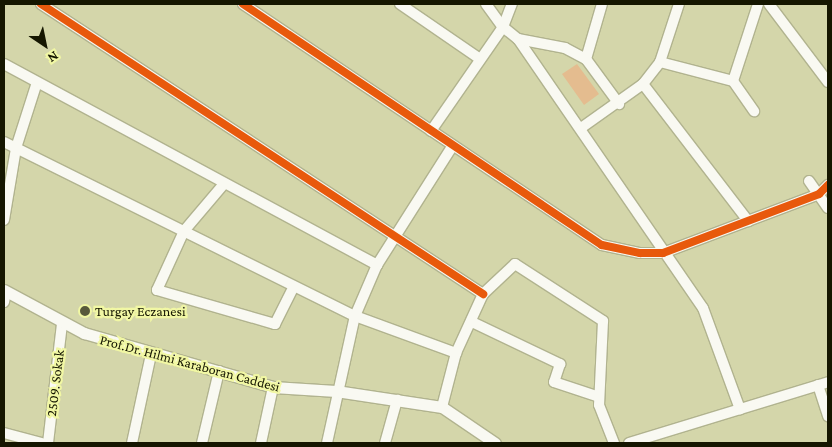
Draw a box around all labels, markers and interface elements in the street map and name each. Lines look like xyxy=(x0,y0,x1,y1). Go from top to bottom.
north arrow xyxy=(20,20,70,70)
text: N xyxy=(45,48,62,67)
place label: Turgay Eczanesi xyxy=(95,303,186,319)
marker: Turgay Eczanesi xyxy=(79,305,91,317)
street label: Prof.Dr. Hilmi Karaboran Caddesi xyxy=(98,331,282,395)
street label: 2509. Sokak xyxy=(43,349,67,417)

